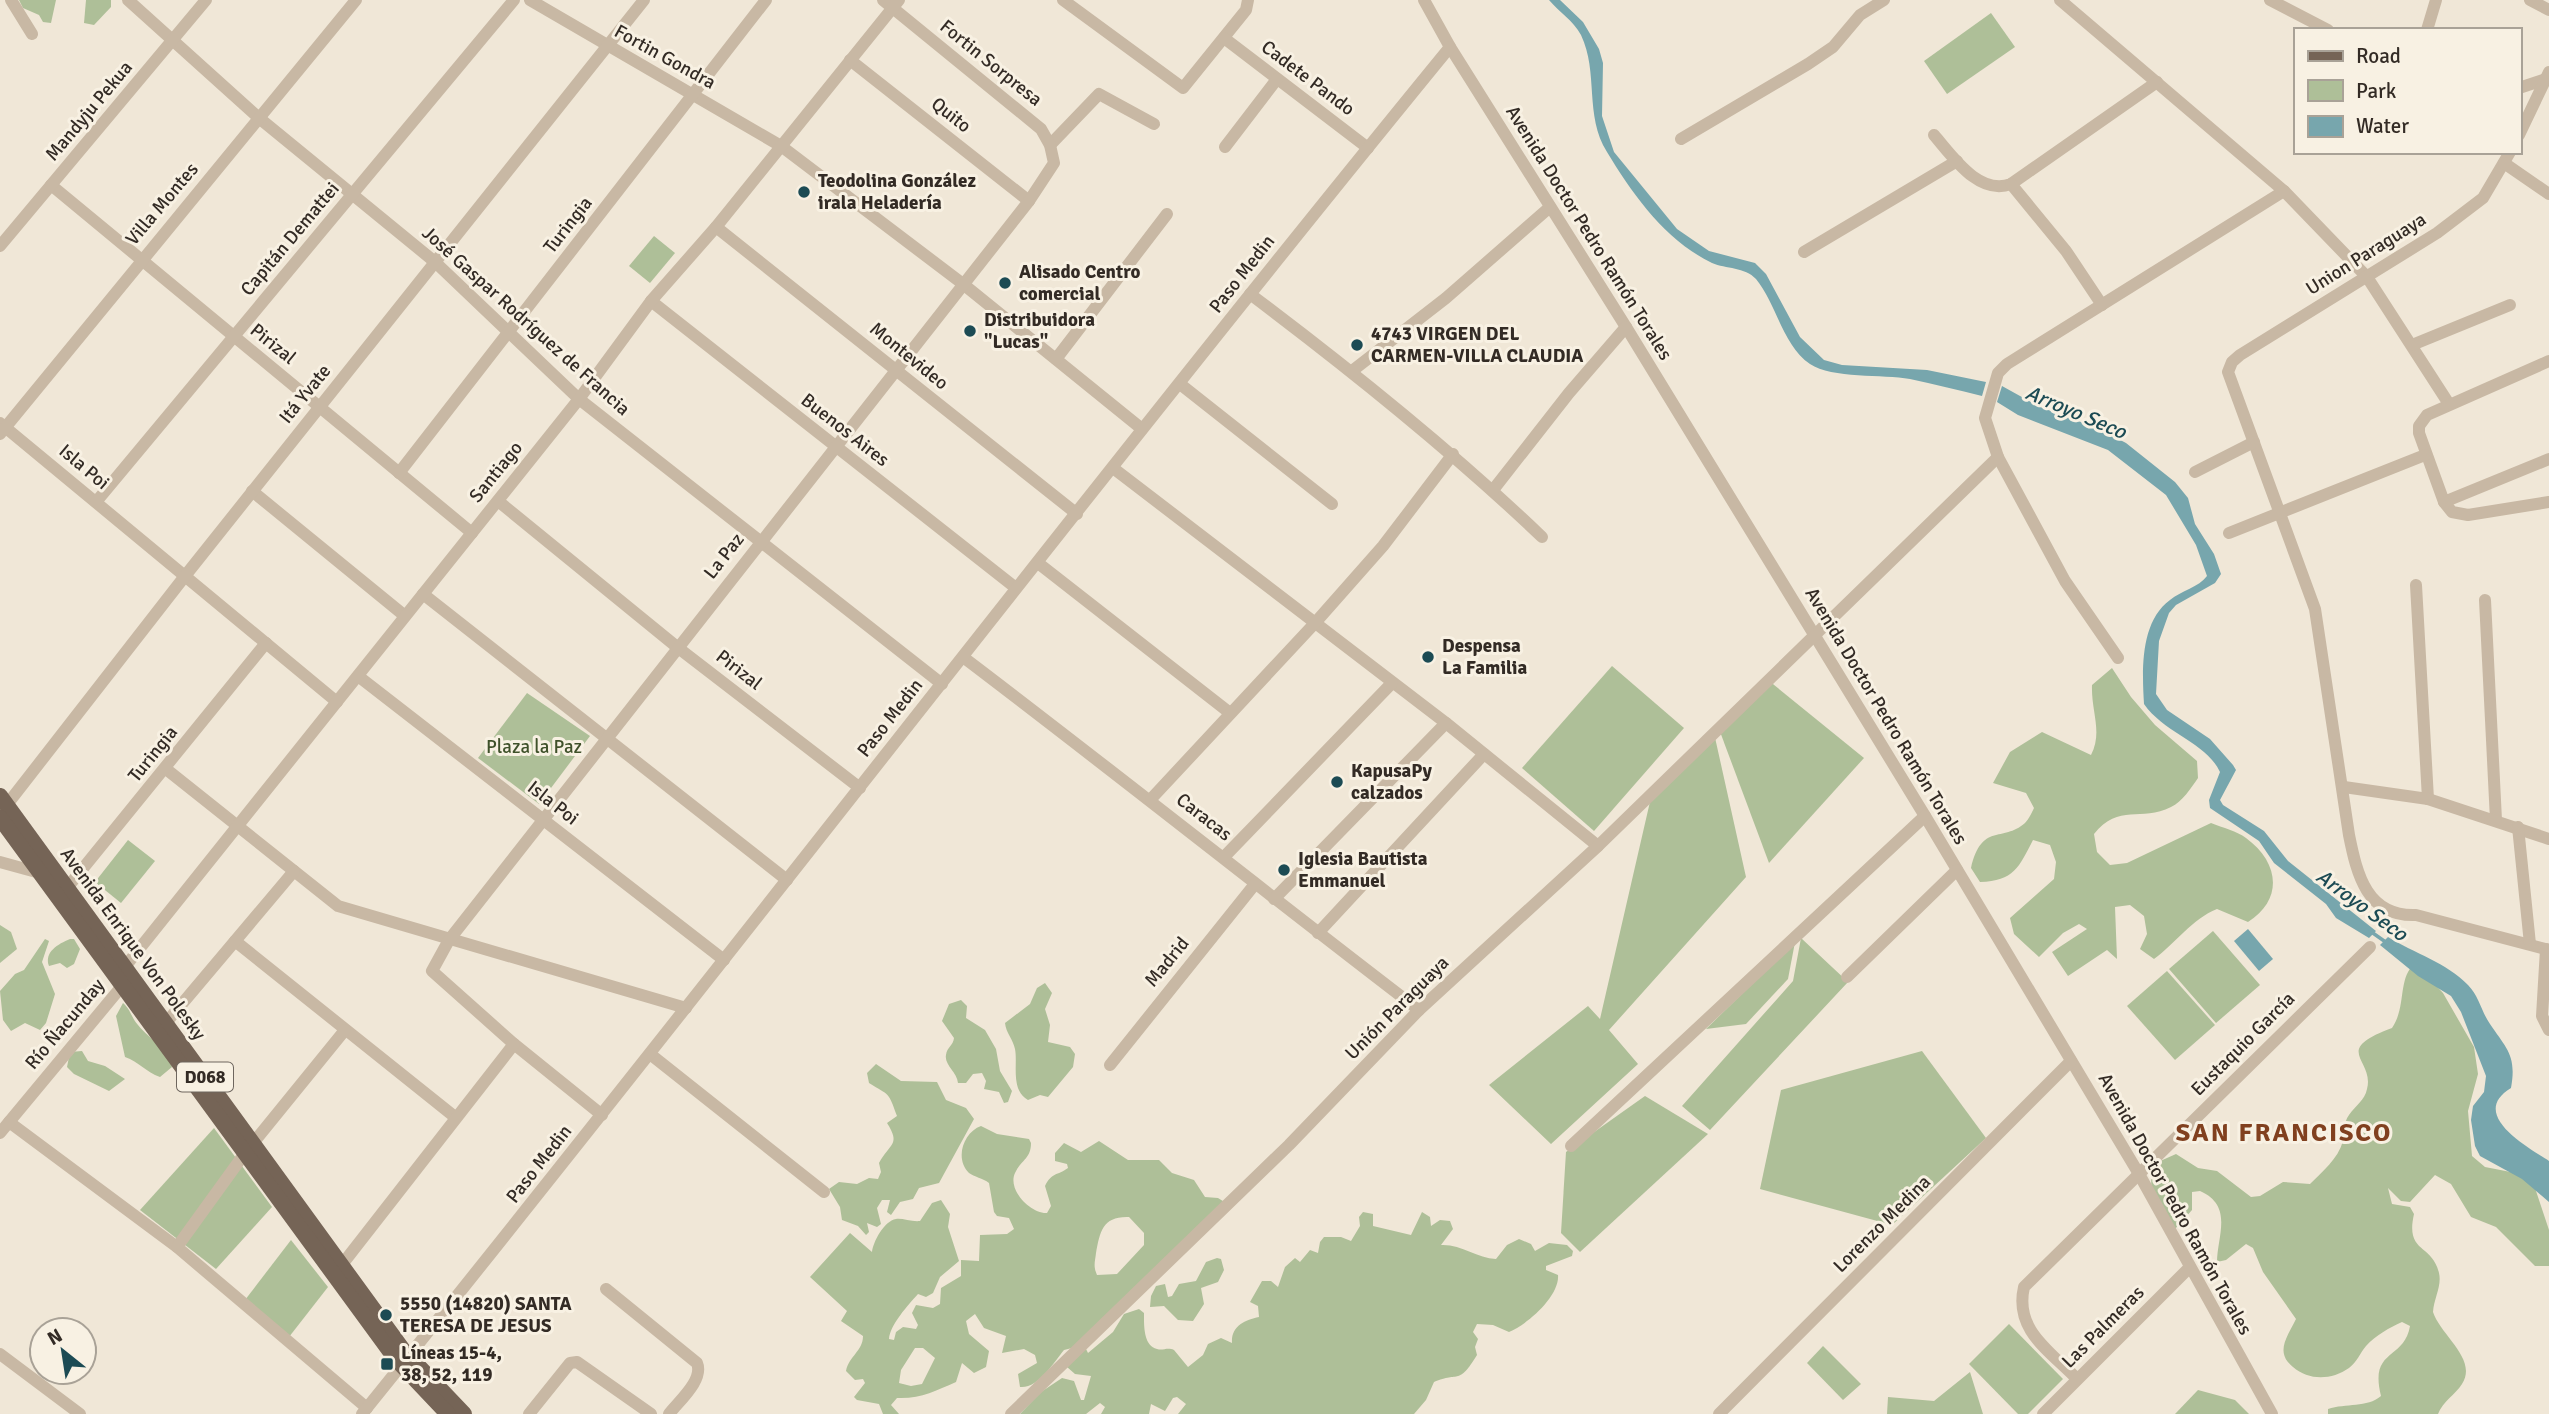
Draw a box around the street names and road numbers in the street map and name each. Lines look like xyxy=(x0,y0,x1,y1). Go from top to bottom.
street label: Fortin Sorpresa xyxy=(935,14,1047,112)
street label: Fortin Gondra xyxy=(610,19,720,95)
street label: Cadete Pando xyxy=(1256,35,1360,121)
street label: Mandyju Pekua xyxy=(40,56,138,166)
street label: Quito xyxy=(926,92,976,138)
street label: Avenida Doctor Pedro Ramón Torales xyxy=(1500,101,1678,365)
street label: Villa Montes xyxy=(120,158,204,250)
street label: Capitán Demattei xyxy=(235,177,345,301)
street label: Turingia xyxy=(538,192,598,258)
street label: Union Paraguaya xyxy=(2301,207,2431,301)
street label: José Gaspar Rodríguez de Francia xyxy=(417,221,635,421)
street label: Paso Medin xyxy=(1204,230,1280,318)
street label: Montevideo xyxy=(865,317,953,395)
street label: Pirizal xyxy=(245,318,301,370)
street label: Itá Yvate xyxy=(274,360,336,428)
street label: Buenos Aires xyxy=(796,388,894,472)
street label: Santiago xyxy=(464,436,528,508)
street label: Isla Poi xyxy=(54,439,114,495)
street label: La Paz xyxy=(699,528,749,584)
street label: Avenida Doctor Pedro Ramón Torales xyxy=(1800,583,1972,849)
street label: Pirizal xyxy=(711,645,767,695)
street label: Paso Medin xyxy=(852,674,928,762)
street label: Turingia xyxy=(123,721,183,787)
street label: Isla Poi xyxy=(523,776,583,830)
street label: Caracas xyxy=(1171,788,1237,846)
street label: Avenida Enrique Von Polesky xyxy=(55,843,211,1045)
street label: Madrid xyxy=(1140,932,1194,992)
street label: Unión Paraguaya xyxy=(1340,951,1454,1065)
street label: Río Ñacunday xyxy=(20,974,110,1074)
street label: Eustaquio García xyxy=(2186,987,2300,1101)
road number: D068 xyxy=(177,1062,233,1092)
street label: Avenida Doctor Pedro Ramón Torales xyxy=(2093,1069,2257,1339)
street label: Paso Medin xyxy=(501,1120,577,1208)
street label: Lorenzo Medina xyxy=(1828,1170,1936,1278)
street label: Las Palmeras xyxy=(2057,1281,2149,1373)

